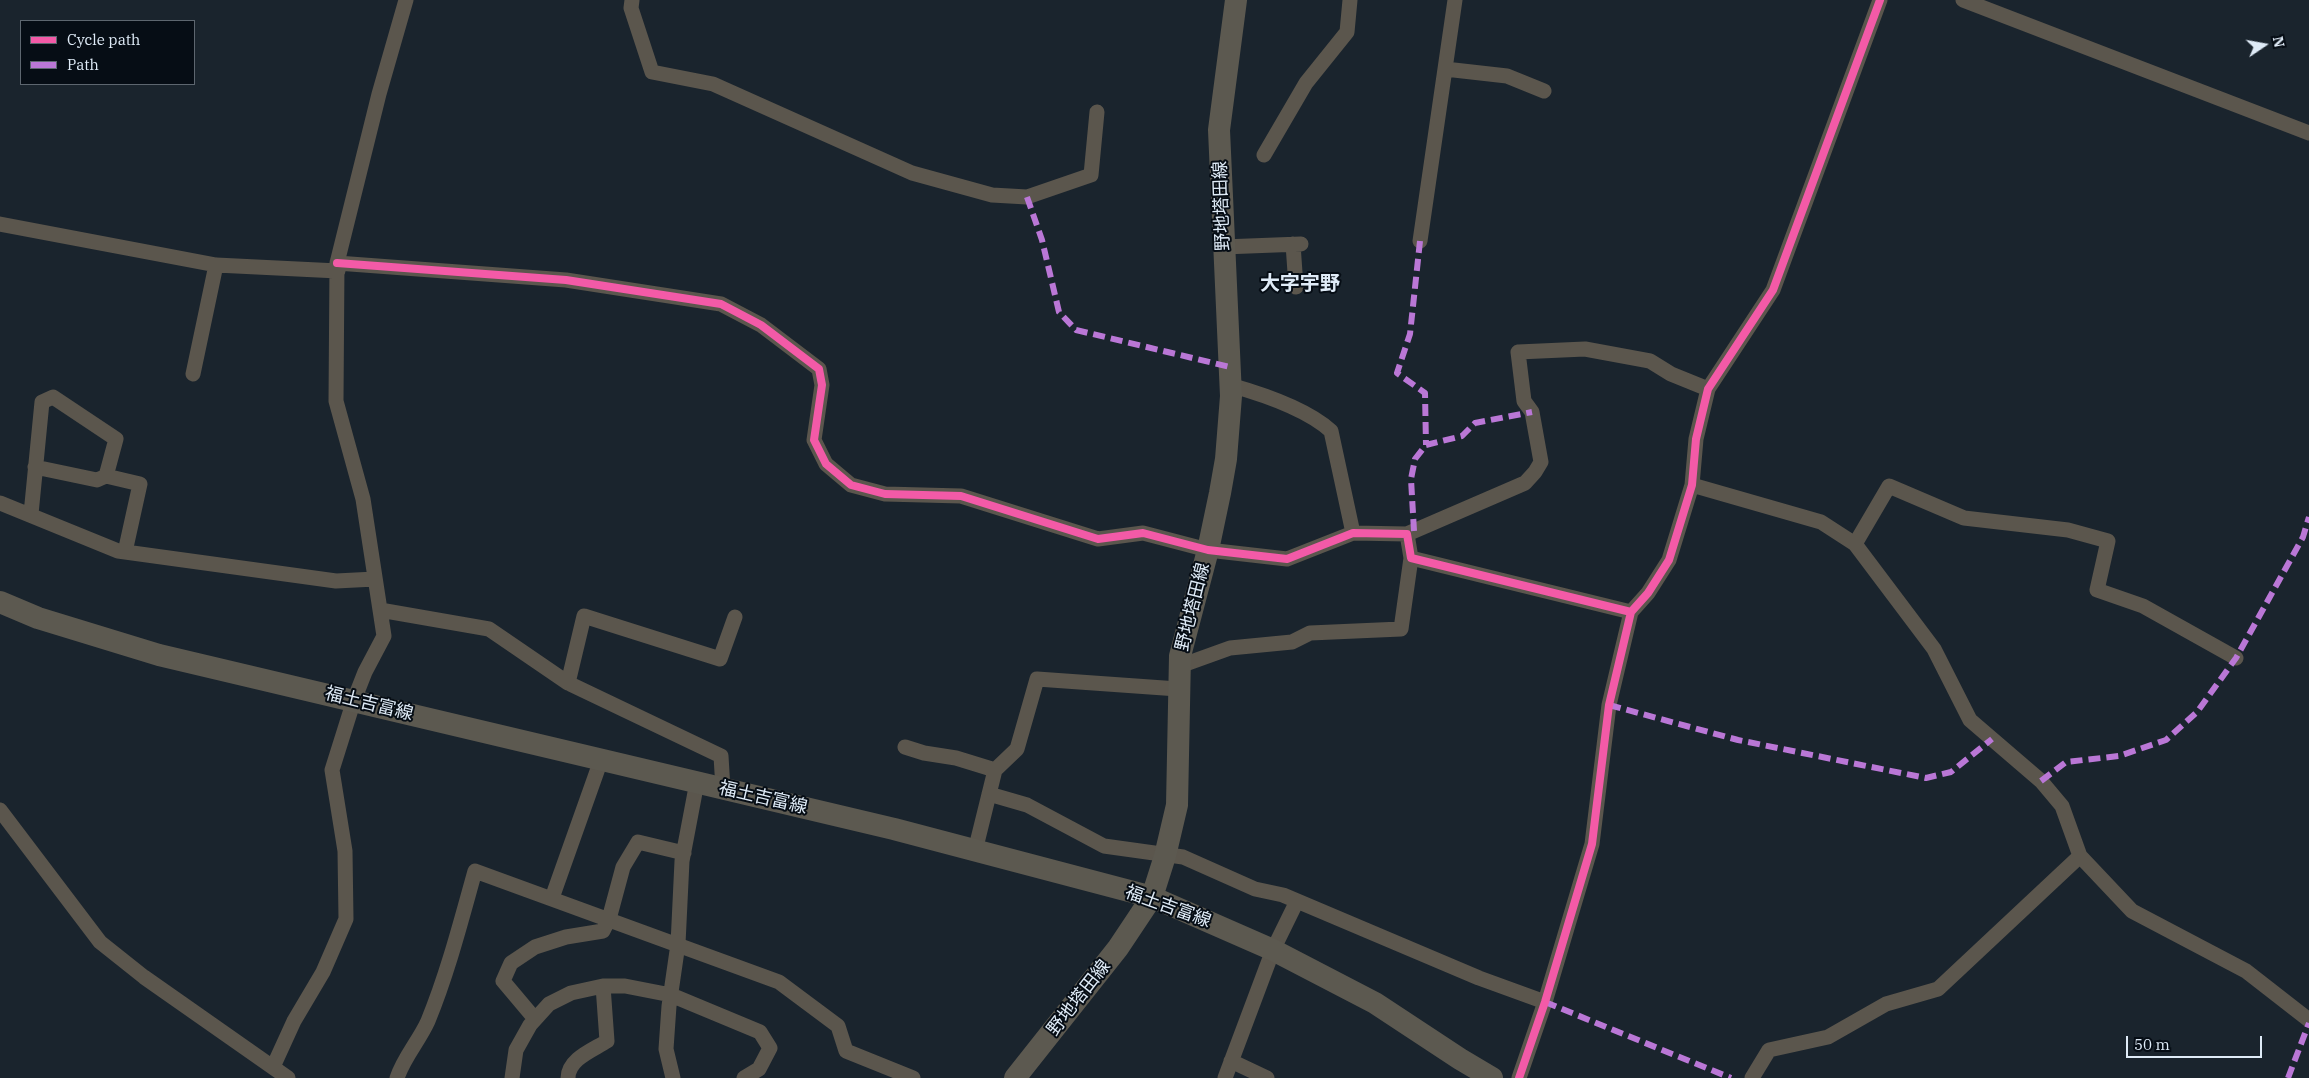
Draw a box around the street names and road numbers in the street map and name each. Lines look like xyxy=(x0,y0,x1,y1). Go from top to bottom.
street label: 野地塔田線 xyxy=(1210,161,1234,251)
street label: 野地塔田線 xyxy=(1172,561,1214,653)
street label: 福土吉富線 xyxy=(323,683,415,725)
street label: 福土吉富線 xyxy=(717,777,809,819)
street label: 福土吉富線 xyxy=(1122,881,1214,933)
street label: 野地塔田線 xyxy=(1043,956,1115,1040)

